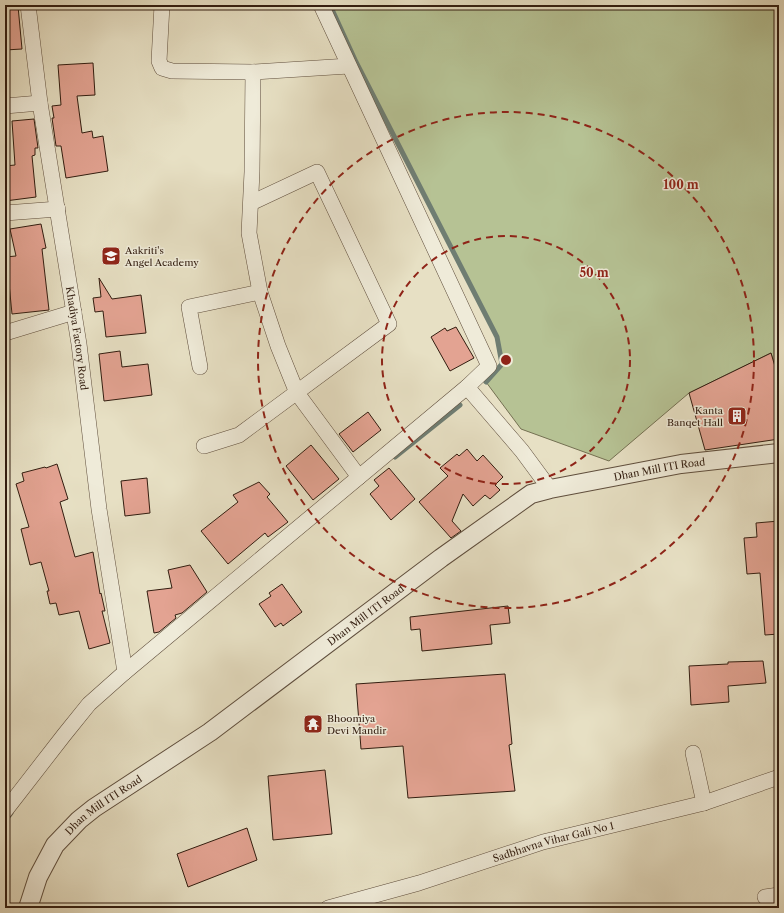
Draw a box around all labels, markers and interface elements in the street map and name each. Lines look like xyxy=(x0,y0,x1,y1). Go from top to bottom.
text: 100 m xyxy=(663,177,699,192)
place label: Aakriti's Angel Academy xyxy=(124,244,199,269)
school or university icon: Aakriti's Angel Academy xyxy=(100,245,122,267)
text: 50 m xyxy=(579,265,609,280)
street label: Khadiya Factory Road xyxy=(63,286,91,391)
centre of rings xyxy=(499,353,513,367)
place label: Kanta Banqet Hall xyxy=(667,404,724,429)
building icon: Kanta Banqet Hall xyxy=(726,405,748,427)
street label: Dhan Mill ITI Road xyxy=(613,455,706,484)
street label: Dhan Mill ITI Road xyxy=(325,582,407,648)
place label: Bhoomiya Devi Mandir xyxy=(327,712,387,737)
temple icon: Bhoomiya Devi Mandir xyxy=(302,713,324,735)
street label: Dhan Mill ITI Road xyxy=(62,772,144,838)
street label: Sadbhavna Vihar Gali No 1 xyxy=(491,819,616,865)

